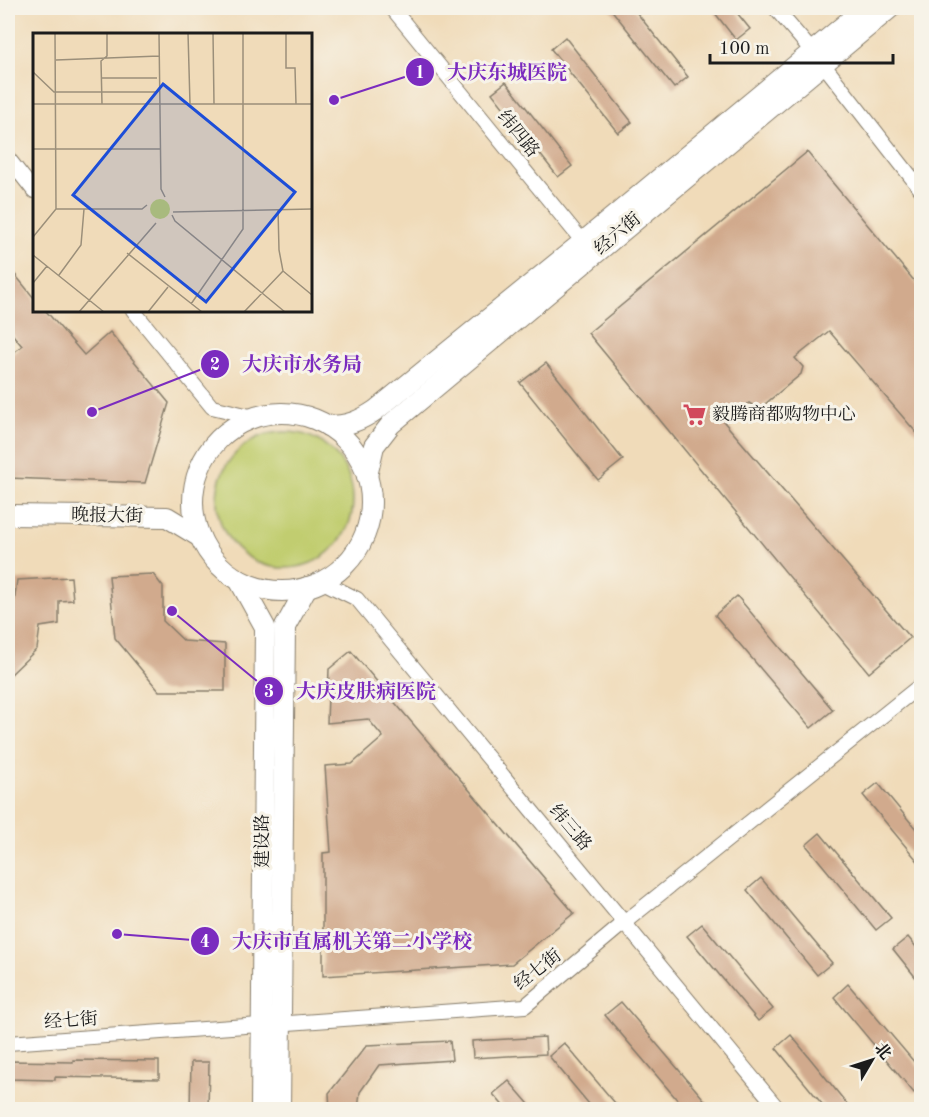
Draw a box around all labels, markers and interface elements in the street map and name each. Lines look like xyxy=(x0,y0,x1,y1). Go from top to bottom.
scale bar xyxy=(710,27,893,65)
inset map xyxy=(33,33,312,312)
text: 100 m xyxy=(719,40,770,58)
callout: 大庆东城医院 xyxy=(405,53,579,91)
text: 大庆东城医院 xyxy=(447,61,567,84)
text: 1 xyxy=(415,64,425,82)
street label: 纬四路 xyxy=(494,106,544,161)
street label: 经六街 xyxy=(591,209,644,258)
callout: 大庆市水务局 xyxy=(200,345,374,383)
text: 大庆市水务局 xyxy=(242,353,362,376)
text: 2 xyxy=(210,356,220,374)
supermarket icon: 毅腾商都购物中心 xyxy=(681,402,707,428)
place label: 毅腾商都购物中心 xyxy=(712,404,856,424)
street label: 晚报大街 xyxy=(71,504,143,526)
callout: 大庆皮肤病医院 xyxy=(254,672,448,710)
text: 大庆皮肤病医院 xyxy=(296,680,436,703)
text: 3 xyxy=(264,683,274,701)
street label: 纬三路 xyxy=(546,800,596,854)
street label: 建设路 xyxy=(252,814,272,868)
callout: 大庆市直属机关第二小学校 xyxy=(190,922,484,960)
text: 大庆市直属机关第二小学校 xyxy=(232,930,472,953)
text: 4 xyxy=(200,933,210,951)
street label: 经七街 xyxy=(510,945,565,994)
street label: 经七街 xyxy=(43,1008,99,1032)
north arrow xyxy=(842,1030,902,1090)
text: 北 xyxy=(871,1039,895,1063)

